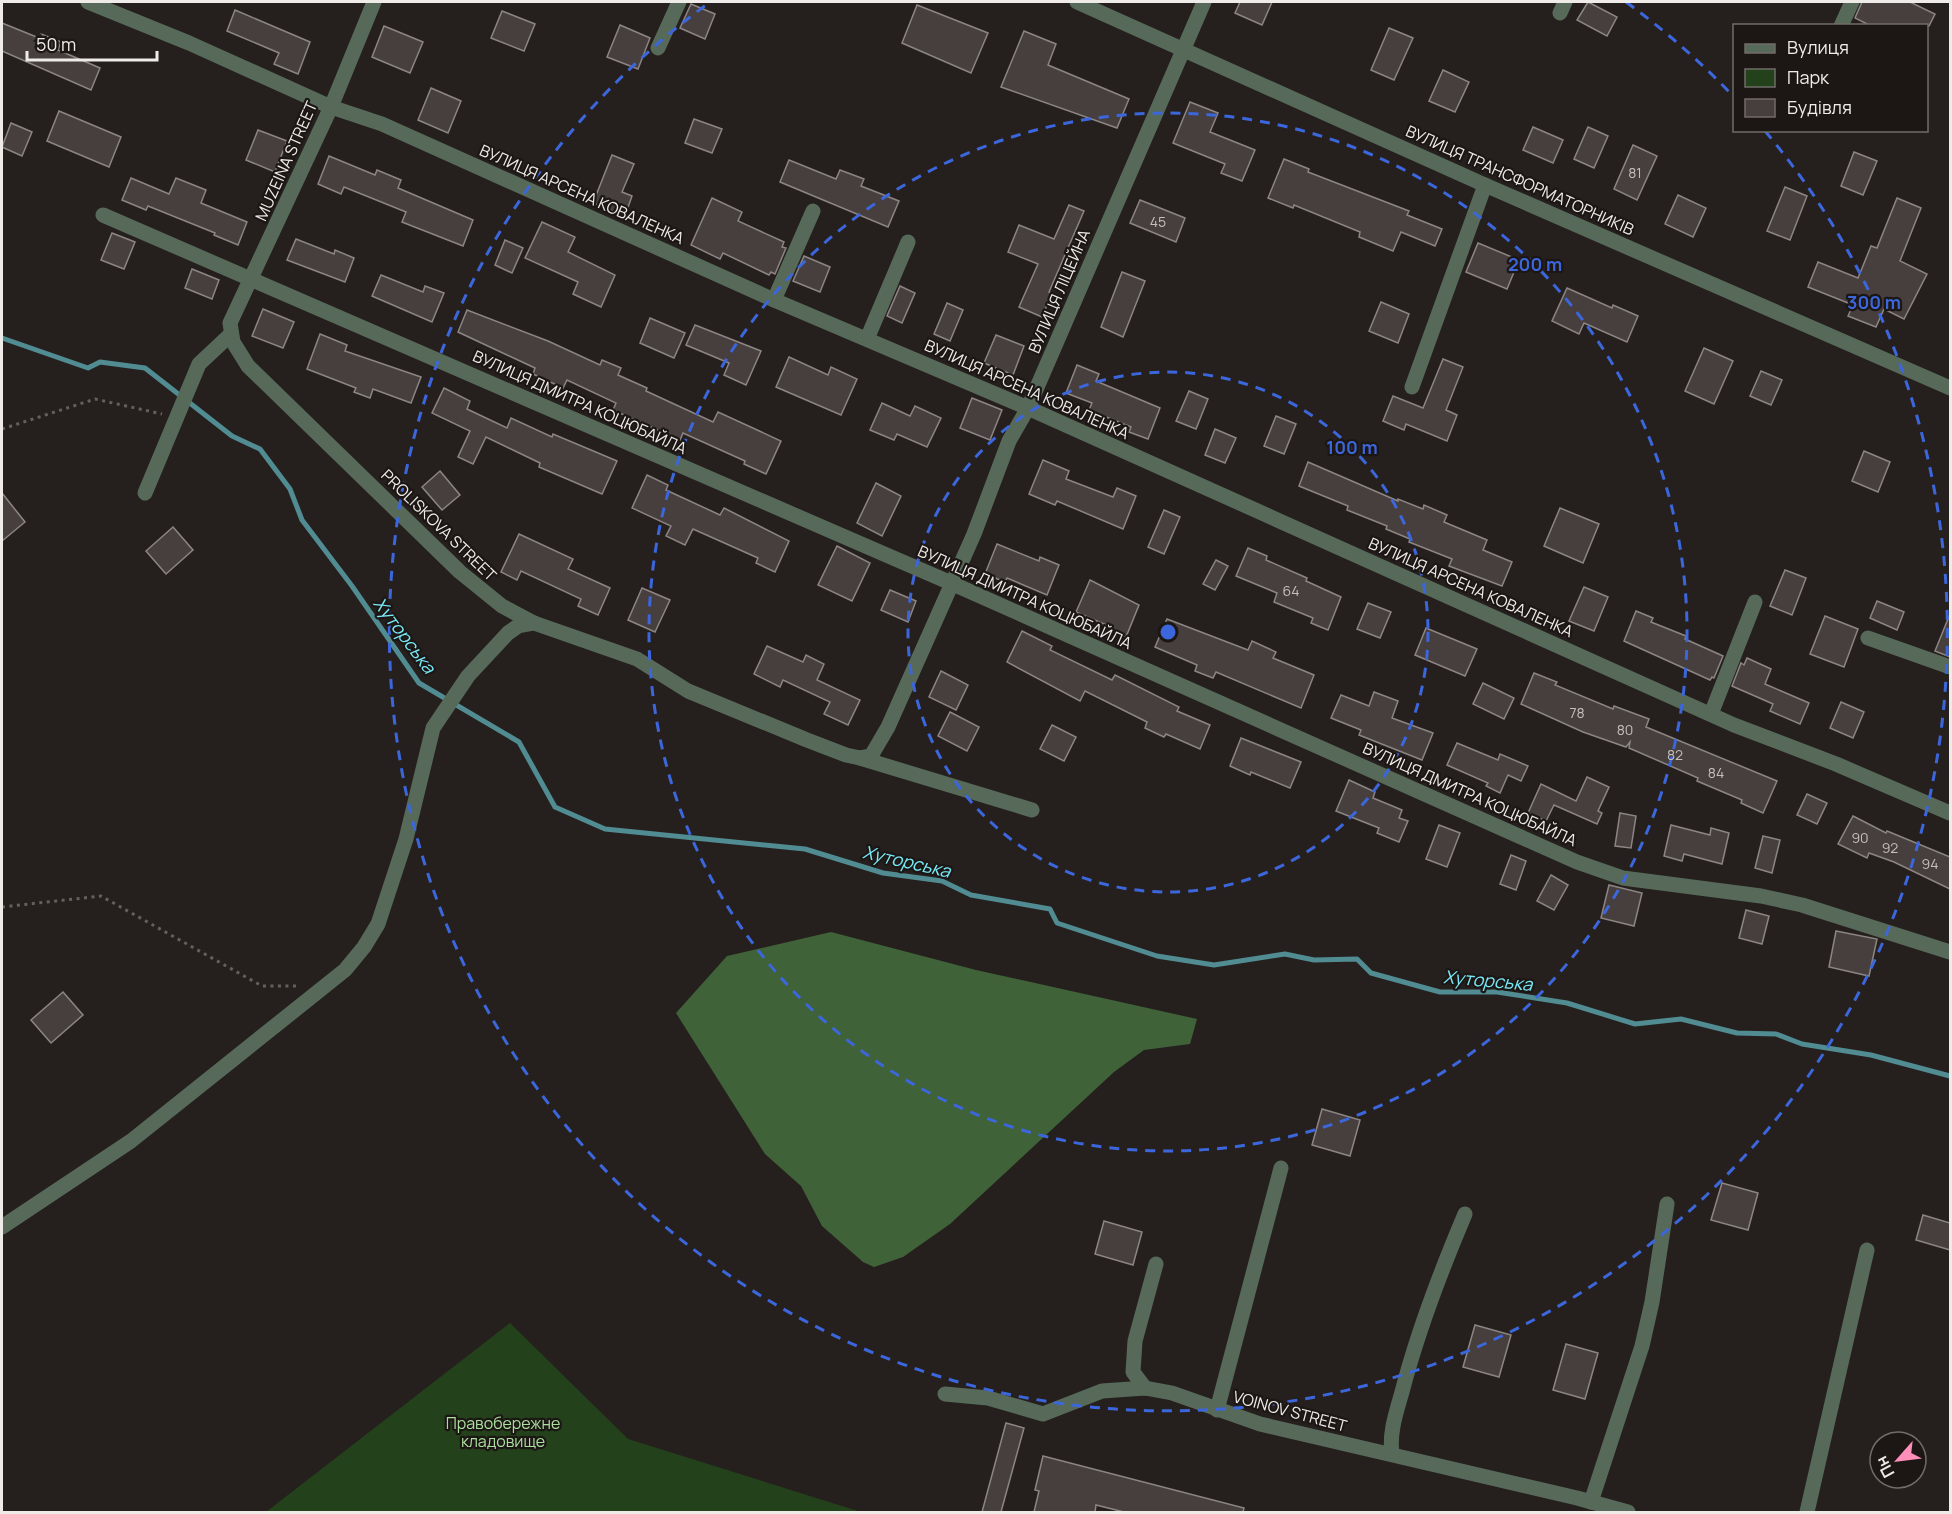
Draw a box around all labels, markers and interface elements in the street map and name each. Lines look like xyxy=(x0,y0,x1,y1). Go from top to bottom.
scale bar xyxy=(27,24,158,62)
legend xyxy=(1733,24,1928,132)
text: 50 m xyxy=(36,32,76,56)
text: Вулиця xyxy=(1787,35,1849,59)
text: Парк xyxy=(1787,65,1830,89)
text: Будівля xyxy=(1787,95,1852,119)
street label: MUZEINA STREET xyxy=(250,97,322,224)
street label: ВУЛИЦЯ ТРАНСФОРМАТОРНИКІВ xyxy=(1402,120,1638,240)
street label: ВУЛИЦЯ АРСЕНА КОВАЛЕНКА xyxy=(476,139,688,249)
house number: 81 xyxy=(1628,163,1642,182)
house number: 45 xyxy=(1150,212,1166,231)
street label: ВУЛИЦЯ ЛІЦЕЙНА xyxy=(1023,226,1095,356)
text: 200 m xyxy=(1508,252,1562,276)
text: 300 m xyxy=(1847,290,1901,314)
street label: ВУЛИЦЯ АРСЕНА КОВАЛЕНКА xyxy=(921,334,1133,444)
street label: ВУЛИЦЯ ДМИТРА КОЦЮБАЙЛА xyxy=(470,345,690,459)
text: 100 m xyxy=(1326,435,1378,459)
street label: PROLISKOVA STREET xyxy=(377,464,502,586)
street label: ВУЛИЦЯ АРСЕНА КОВАЛЕНКА xyxy=(1365,532,1577,642)
street label: ВУЛИЦЯ ДМИТРА КОЦЮБАЙЛА xyxy=(915,540,1135,654)
house number: 64 xyxy=(1283,581,1299,600)
water label: Хуторська xyxy=(369,592,442,679)
centre of rings xyxy=(1158,622,1178,642)
house number: 78 xyxy=(1569,703,1585,722)
house number: 80 xyxy=(1617,720,1633,739)
street label: ВУЛИЦЯ ДМИТРА КОЦЮБАЙЛА xyxy=(1360,737,1580,851)
house number: 82 xyxy=(1667,745,1683,764)
house number: 84 xyxy=(1708,763,1724,782)
house number: 90 xyxy=(1851,828,1869,847)
house number: 92 xyxy=(1882,838,1898,857)
water label: Хуторська xyxy=(861,839,954,883)
house number: 94 xyxy=(1922,854,1938,873)
water label: Хуторська xyxy=(1443,964,1534,996)
street label: VOINOV STREET xyxy=(1231,1385,1350,1437)
park label: Правобережне кладовище xyxy=(446,1412,560,1452)
north arrow xyxy=(1868,1430,1928,1490)
text: Пн xyxy=(1870,1452,1900,1482)

